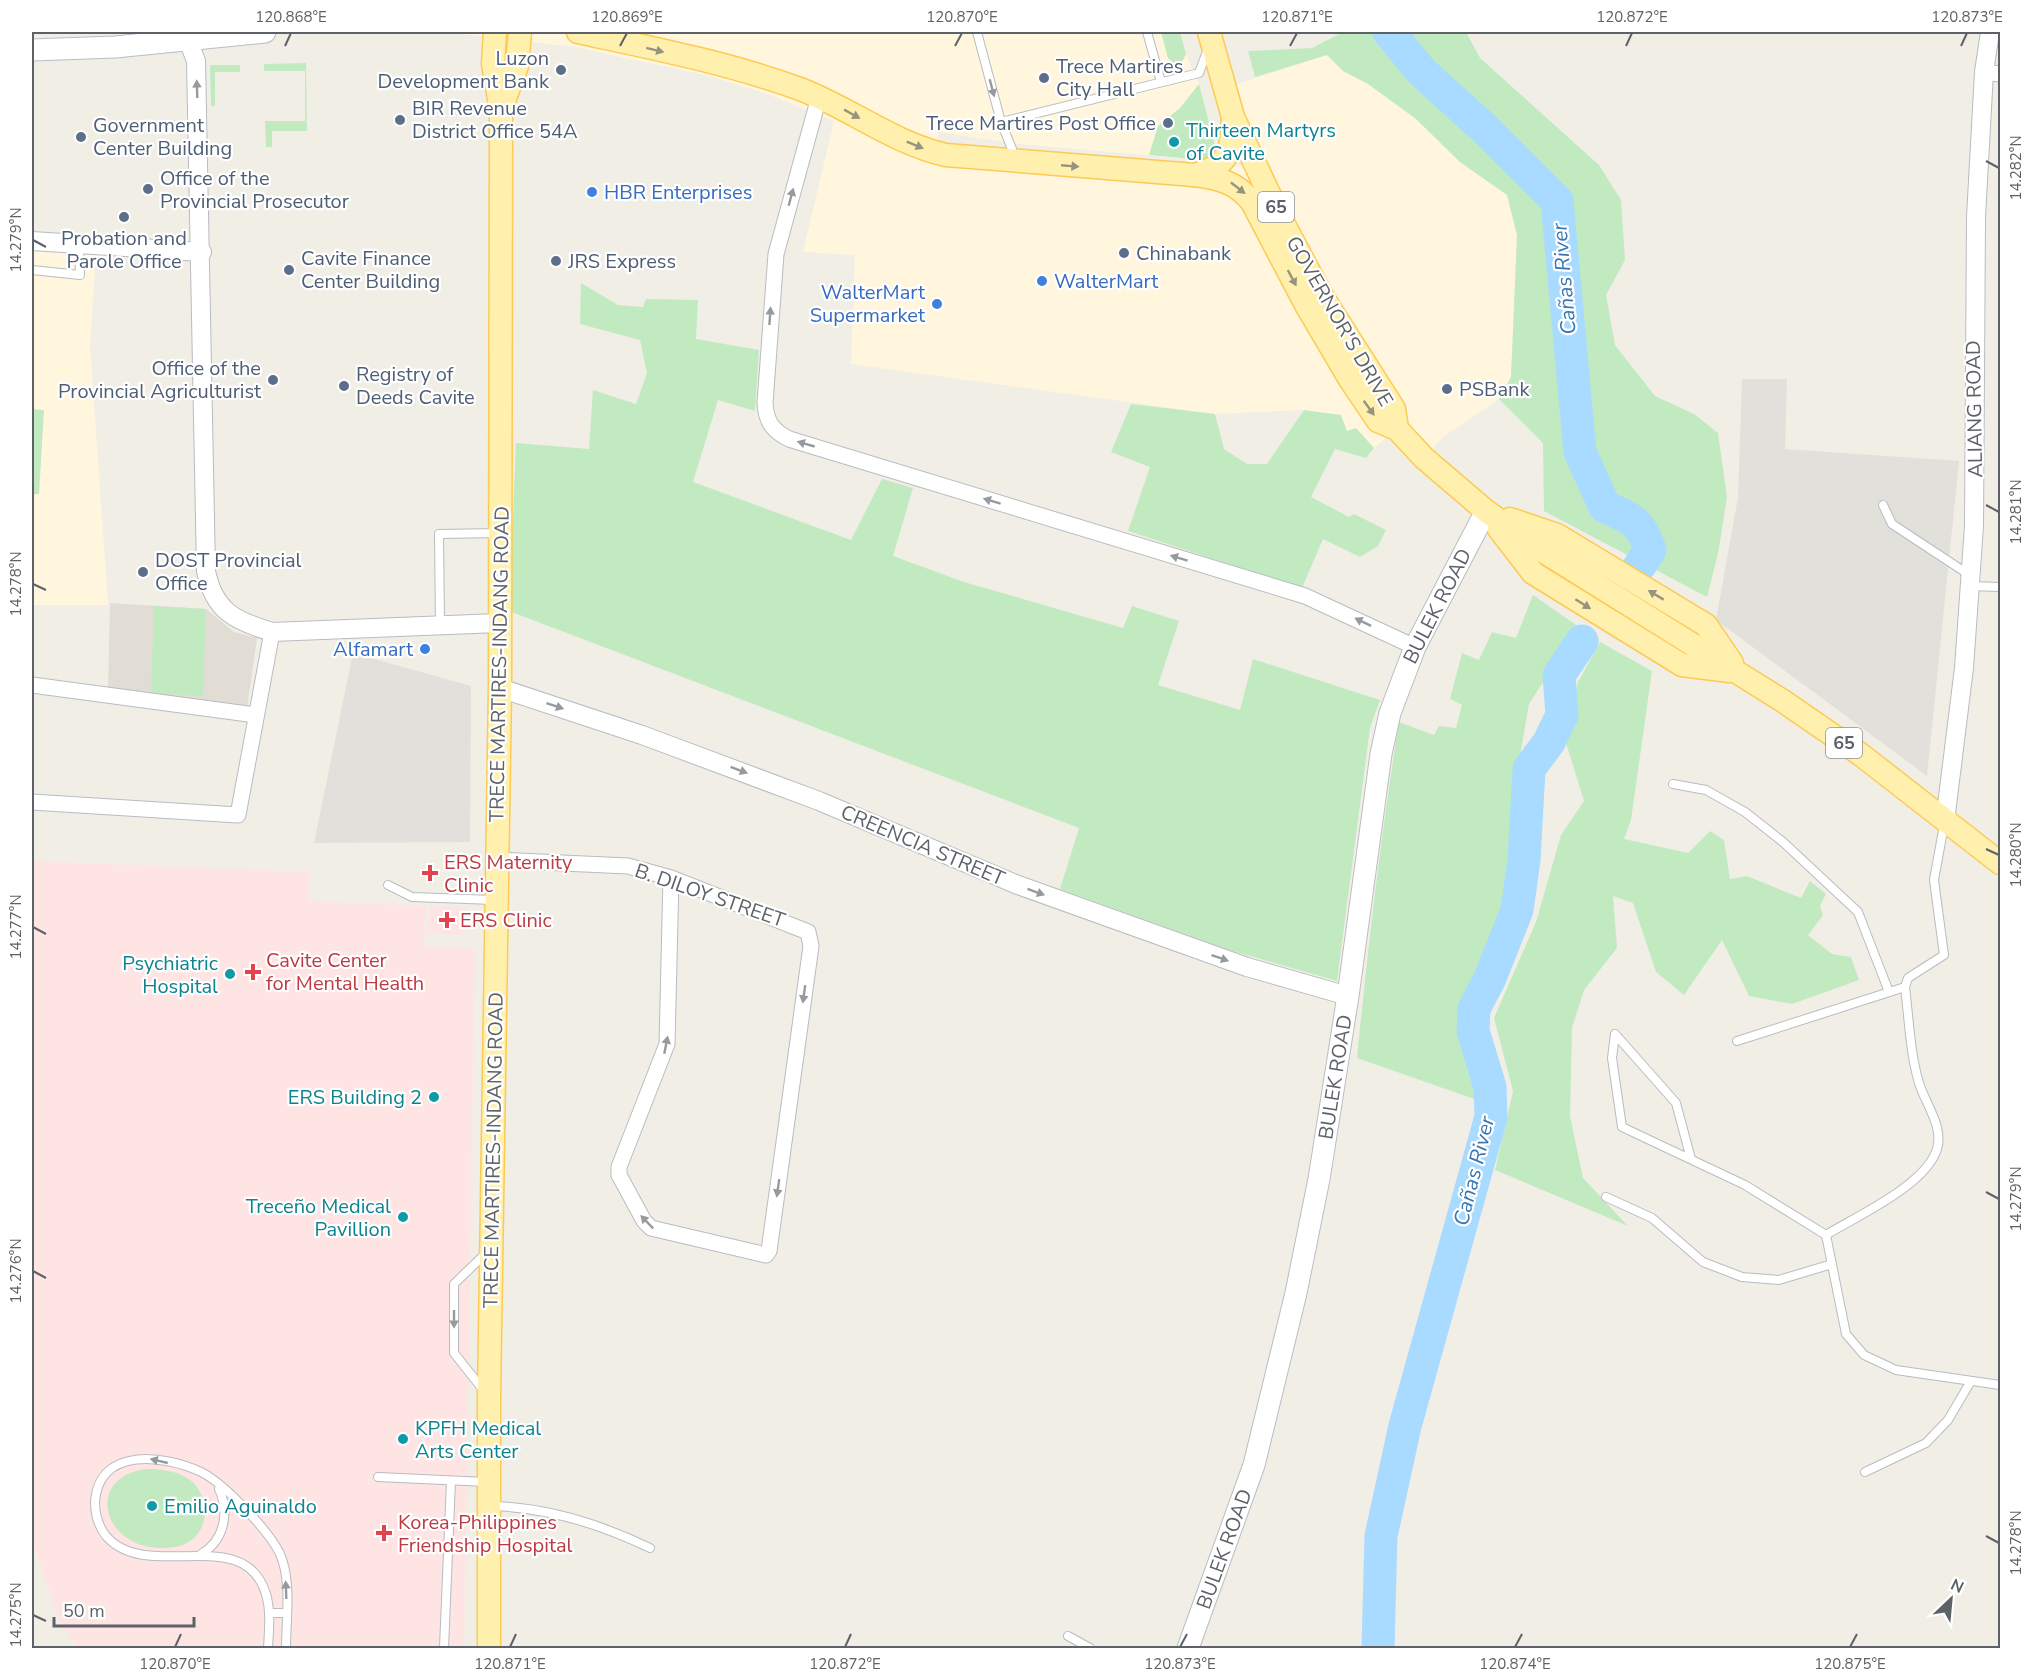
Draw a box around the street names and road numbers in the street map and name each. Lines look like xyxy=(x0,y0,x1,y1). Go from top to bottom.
road number: 65 xyxy=(1258,192,1294,222)
street label: GOVERNOR'S DRIVE xyxy=(1280,231,1399,411)
street label: ALIANG ROAD xyxy=(1960,340,1989,478)
street label: TRECE MARTIRES-INDANG ROAD xyxy=(483,506,516,822)
street label: BULEK ROAD xyxy=(1397,544,1478,669)
road number: 65 xyxy=(1826,728,1862,758)
street label: CREENCIA STREET xyxy=(837,799,1009,892)
street label: B. DILOY STREET xyxy=(631,857,789,934)
street label: TRECE MARTIRES-INDANG ROAD xyxy=(477,992,510,1308)
street label: BULEK ROAD xyxy=(1312,1013,1359,1141)
street label: BULEK ROAD xyxy=(1190,1485,1259,1613)

